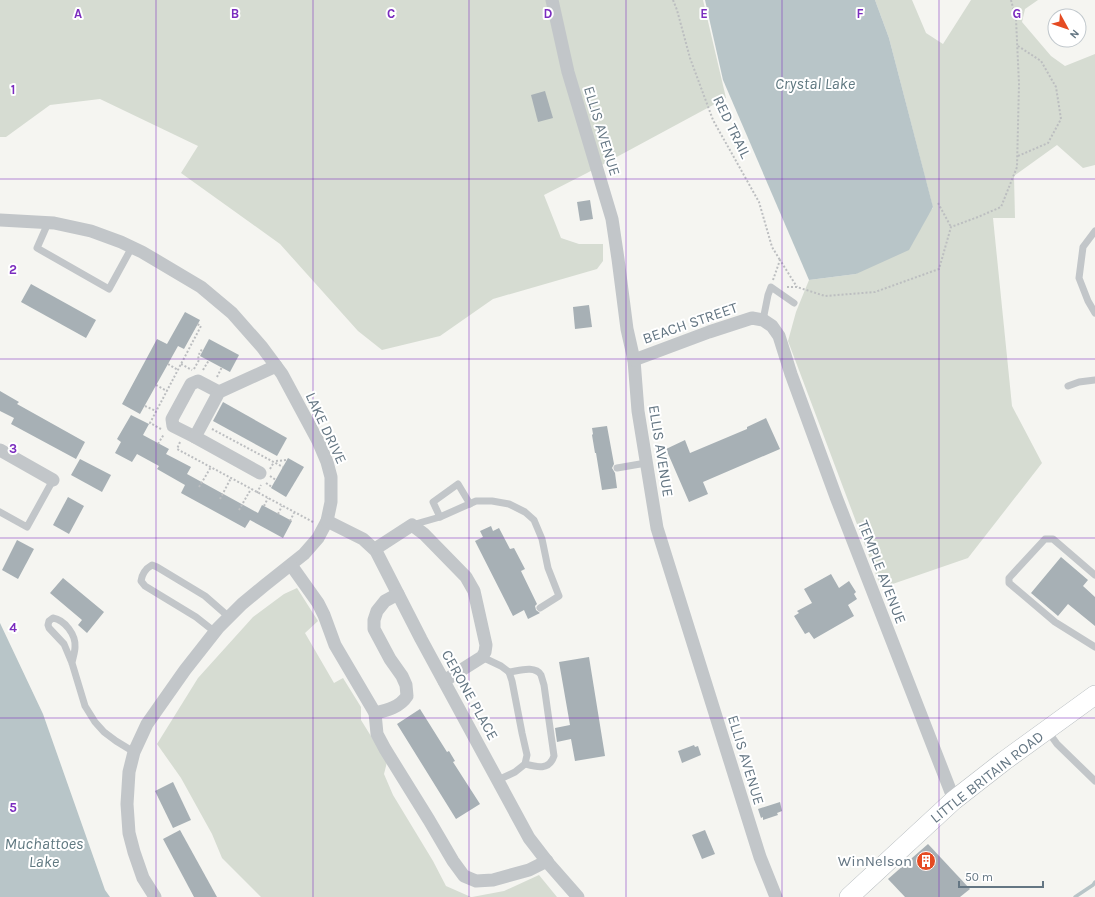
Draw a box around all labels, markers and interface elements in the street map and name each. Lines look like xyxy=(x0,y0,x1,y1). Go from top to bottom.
text: A xyxy=(74,6,82,21)
text: B xyxy=(231,6,239,21)
text: C xyxy=(387,6,395,21)
text: D xyxy=(544,6,553,21)
text: E xyxy=(700,6,708,21)
text: F xyxy=(856,6,864,21)
text: G xyxy=(1013,6,1021,21)
north arrow xyxy=(1047,8,1087,48)
text: N xyxy=(1067,27,1082,41)
water label: Crystal Lake xyxy=(775,74,856,93)
text: 1 xyxy=(11,82,15,97)
street label: ELLIS AVENUE xyxy=(580,84,624,178)
street label: RED TRAIL xyxy=(709,93,755,161)
text: 2 xyxy=(9,262,17,277)
street label: BEACH STREET xyxy=(640,298,740,348)
street label: LAKE DRIVE xyxy=(302,389,350,467)
street label: ELLIS AVENUE xyxy=(645,404,677,498)
text: 3 xyxy=(9,441,17,456)
street label: TEMPLE AVENUE xyxy=(854,518,910,626)
text: 4 xyxy=(9,620,17,635)
street label: CERONE PLACE xyxy=(438,647,502,743)
street label: ELLIS AVENUE xyxy=(724,713,768,807)
street label: LITTLE BRITAIN ROAD xyxy=(927,727,1047,827)
text: 5 xyxy=(9,800,17,815)
water label: Muchattoes Lake xyxy=(5,834,84,871)
building icon: WinNelson xyxy=(915,850,937,872)
place label: WinNelson xyxy=(838,852,912,870)
scale bar xyxy=(959,863,1043,889)
text: 50 m xyxy=(965,870,993,884)

